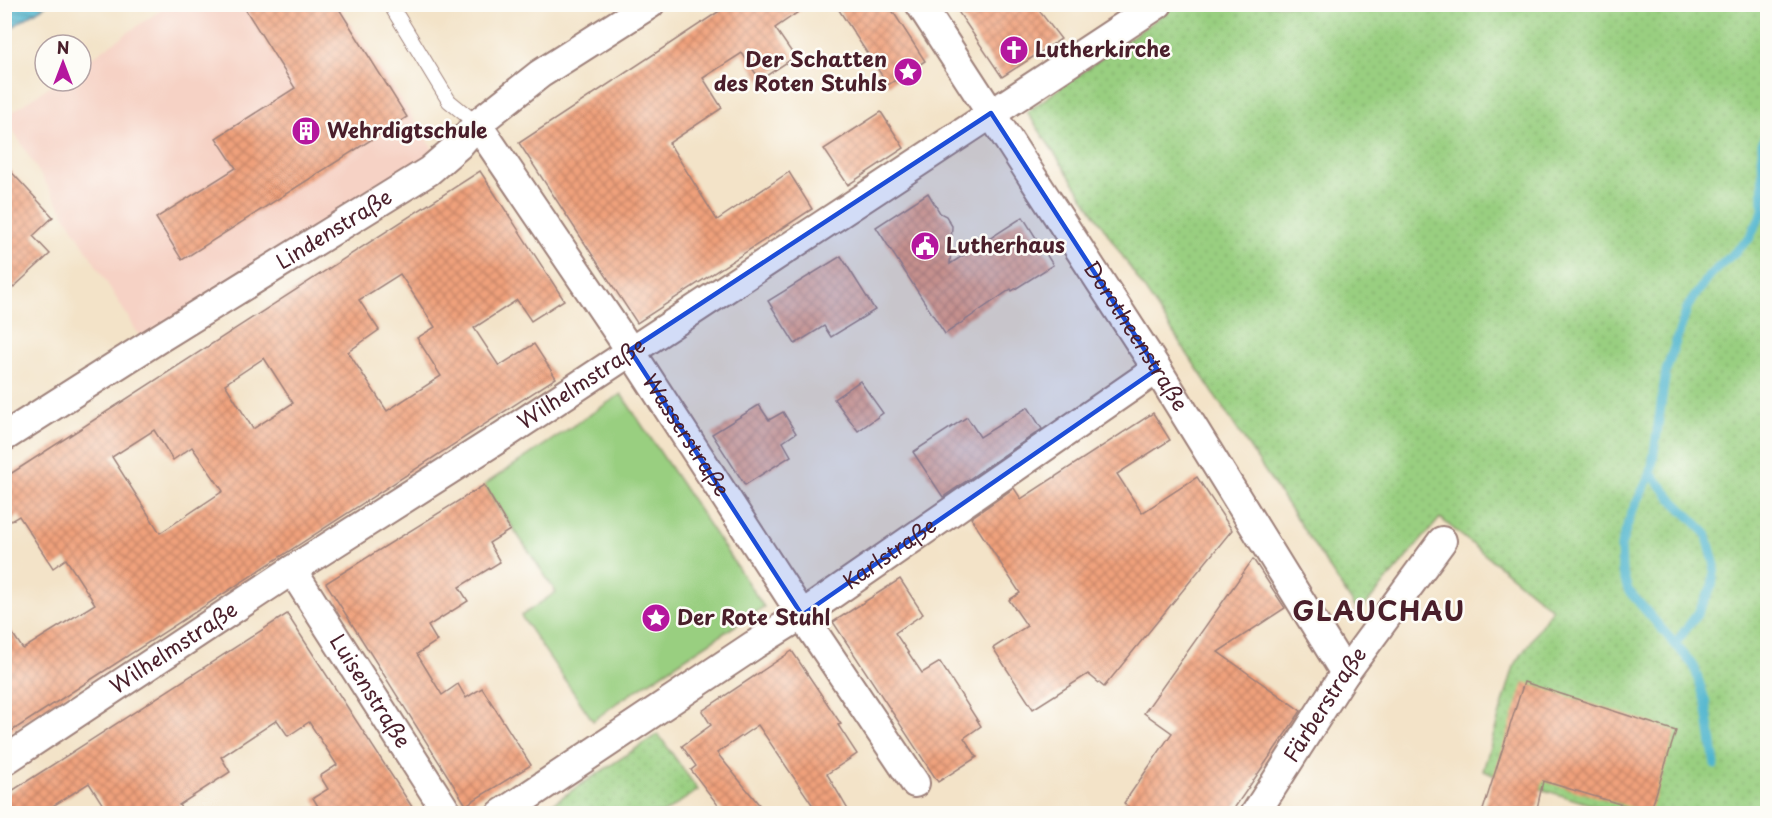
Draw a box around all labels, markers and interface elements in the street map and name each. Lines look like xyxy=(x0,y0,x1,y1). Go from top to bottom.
place label: Lutherkirche xyxy=(1035,32,1171,64)
north arrow xyxy=(33,33,93,93)
church icon: Lutherkirche xyxy=(998,34,1030,66)
text: N xyxy=(57,35,69,59)
place label: Der Schatten des Roten Stuhls xyxy=(714,42,887,98)
place icon: Der Schatten des Roten Stuhls xyxy=(892,56,924,88)
place label: Wehrdigtschule xyxy=(327,113,488,145)
building icon: Wehrdigtschule xyxy=(290,115,322,147)
street label: Lindenstraße xyxy=(269,180,398,276)
place label: Lutherhaus xyxy=(946,228,1065,260)
public building icon: Lutherhaus xyxy=(909,230,941,262)
street label: Dorotheenstraße xyxy=(1077,254,1197,417)
street label: Wilhelmstraße xyxy=(510,328,651,436)
street label: Wasserstraße xyxy=(636,367,739,502)
street label: Karlstraße xyxy=(836,509,942,596)
district label: GLAUCHAU xyxy=(1292,589,1466,630)
street label: Wilhelmstraße xyxy=(103,593,243,701)
place label: Der Rote Stuhl xyxy=(677,600,830,632)
place icon: Der Rote Stuhl xyxy=(640,602,672,634)
street label: Luisenstraße xyxy=(323,627,420,754)
street label: Färberstraße xyxy=(1274,639,1373,768)

